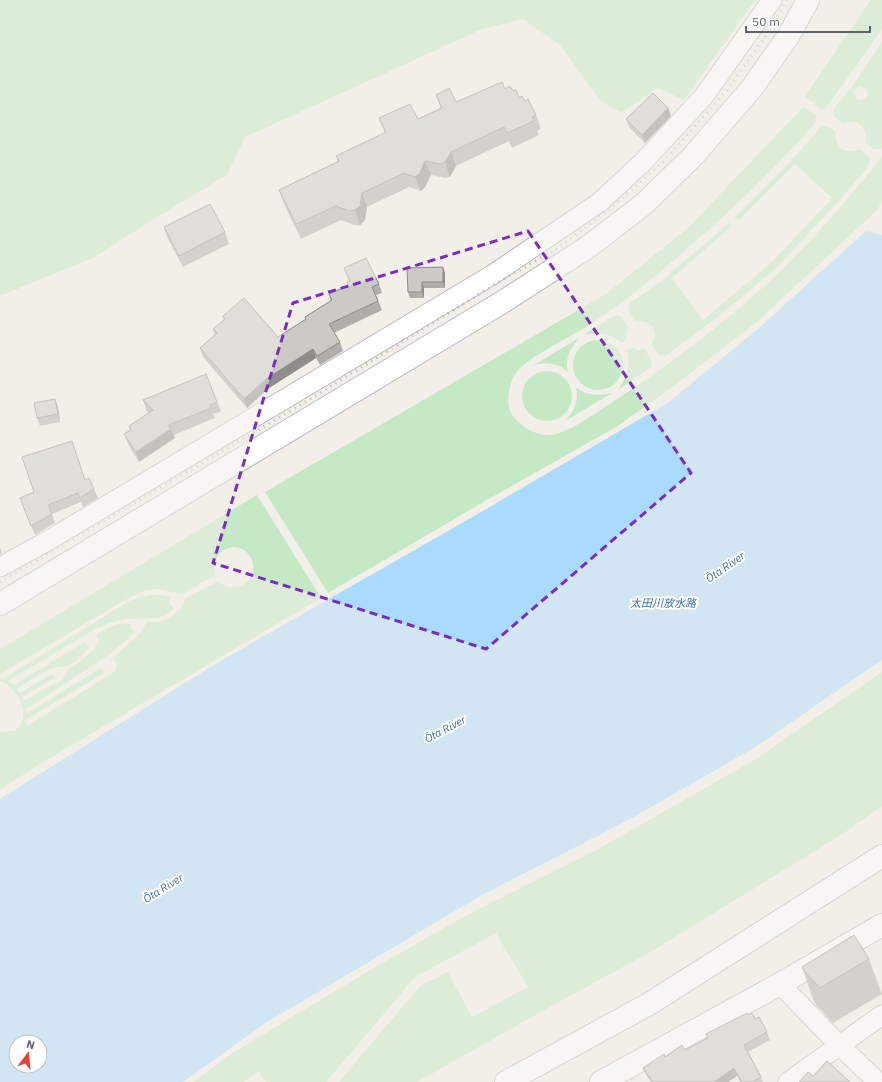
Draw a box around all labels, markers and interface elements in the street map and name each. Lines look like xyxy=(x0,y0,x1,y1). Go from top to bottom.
scale bar xyxy=(746,8,870,34)
text: 50 m xyxy=(752,14,780,29)
water label: Ōta River xyxy=(703,548,748,586)
water label: 太田川放水路 xyxy=(630,596,697,610)
water label: Ōta River xyxy=(422,712,469,746)
water label: Ōta River xyxy=(140,870,186,906)
north arrow xyxy=(8,1034,48,1074)
text: N xyxy=(25,1037,37,1052)

